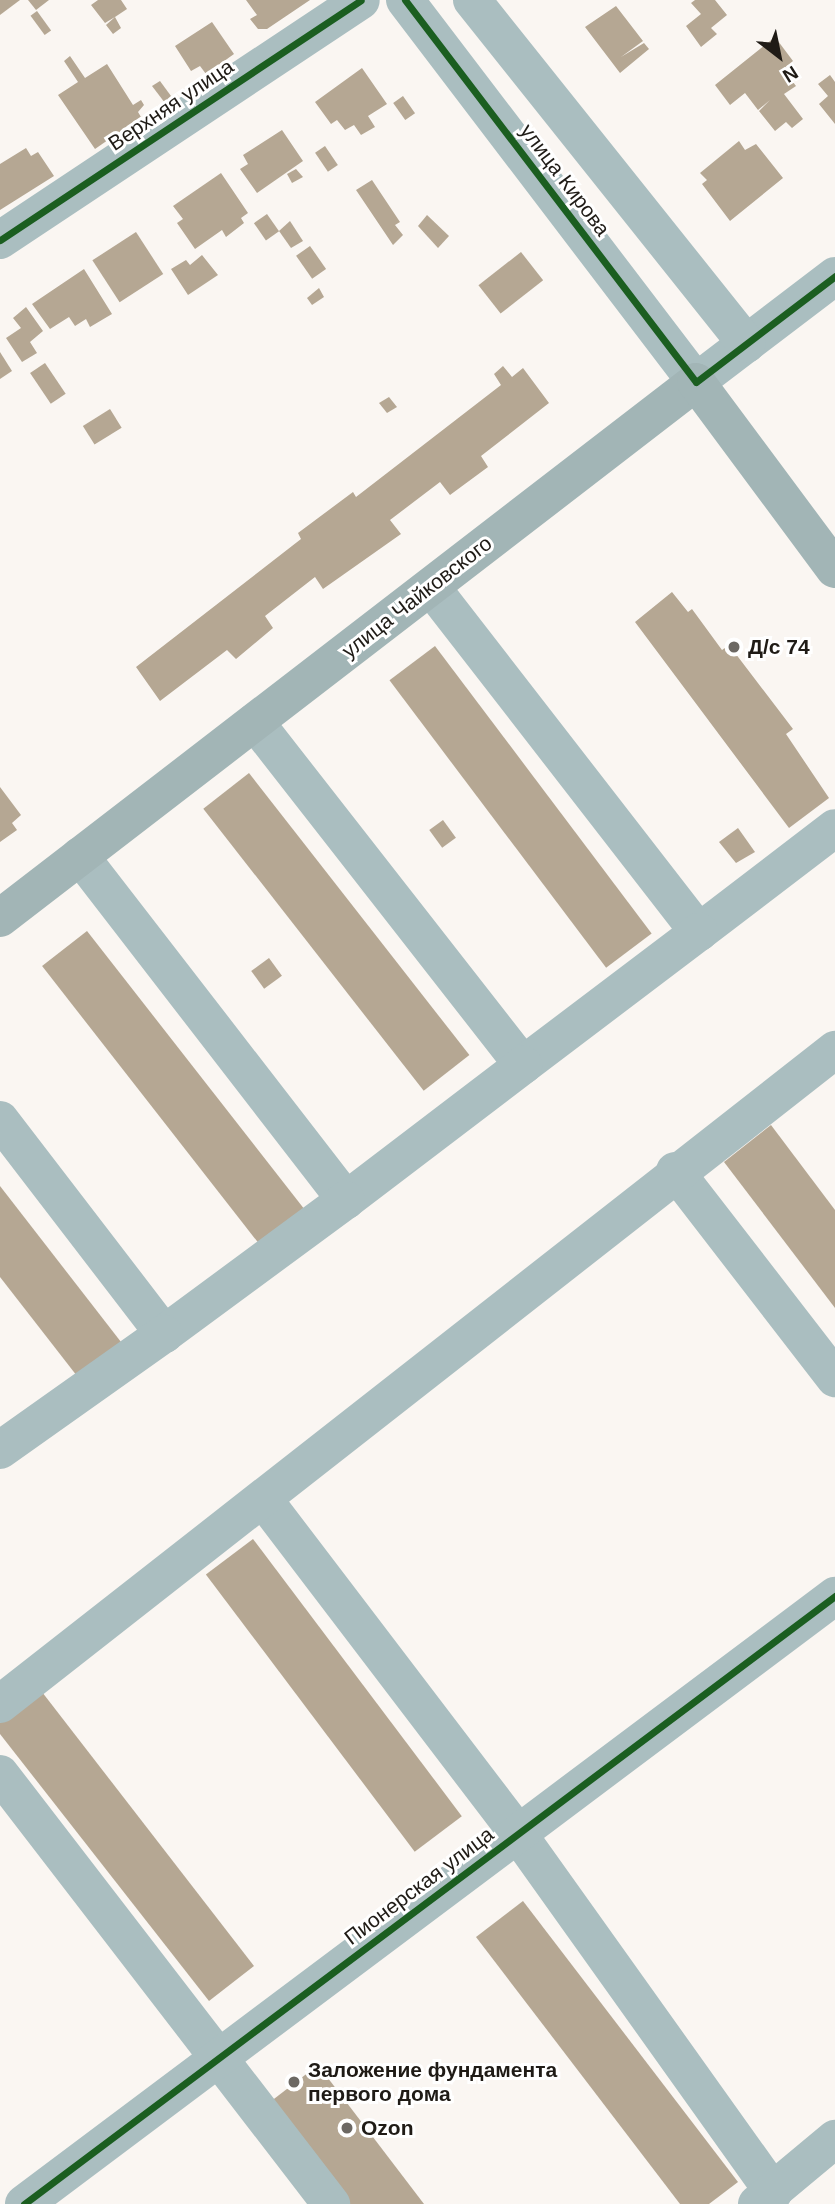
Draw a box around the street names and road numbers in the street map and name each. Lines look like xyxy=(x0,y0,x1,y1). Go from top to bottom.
street label: Верхняя улица xyxy=(104,54,238,156)
street label: улица Кирова xyxy=(515,119,615,241)
street label: улица Чайковского xyxy=(337,531,497,663)
street label: Пионерская улица xyxy=(339,1822,499,1950)

